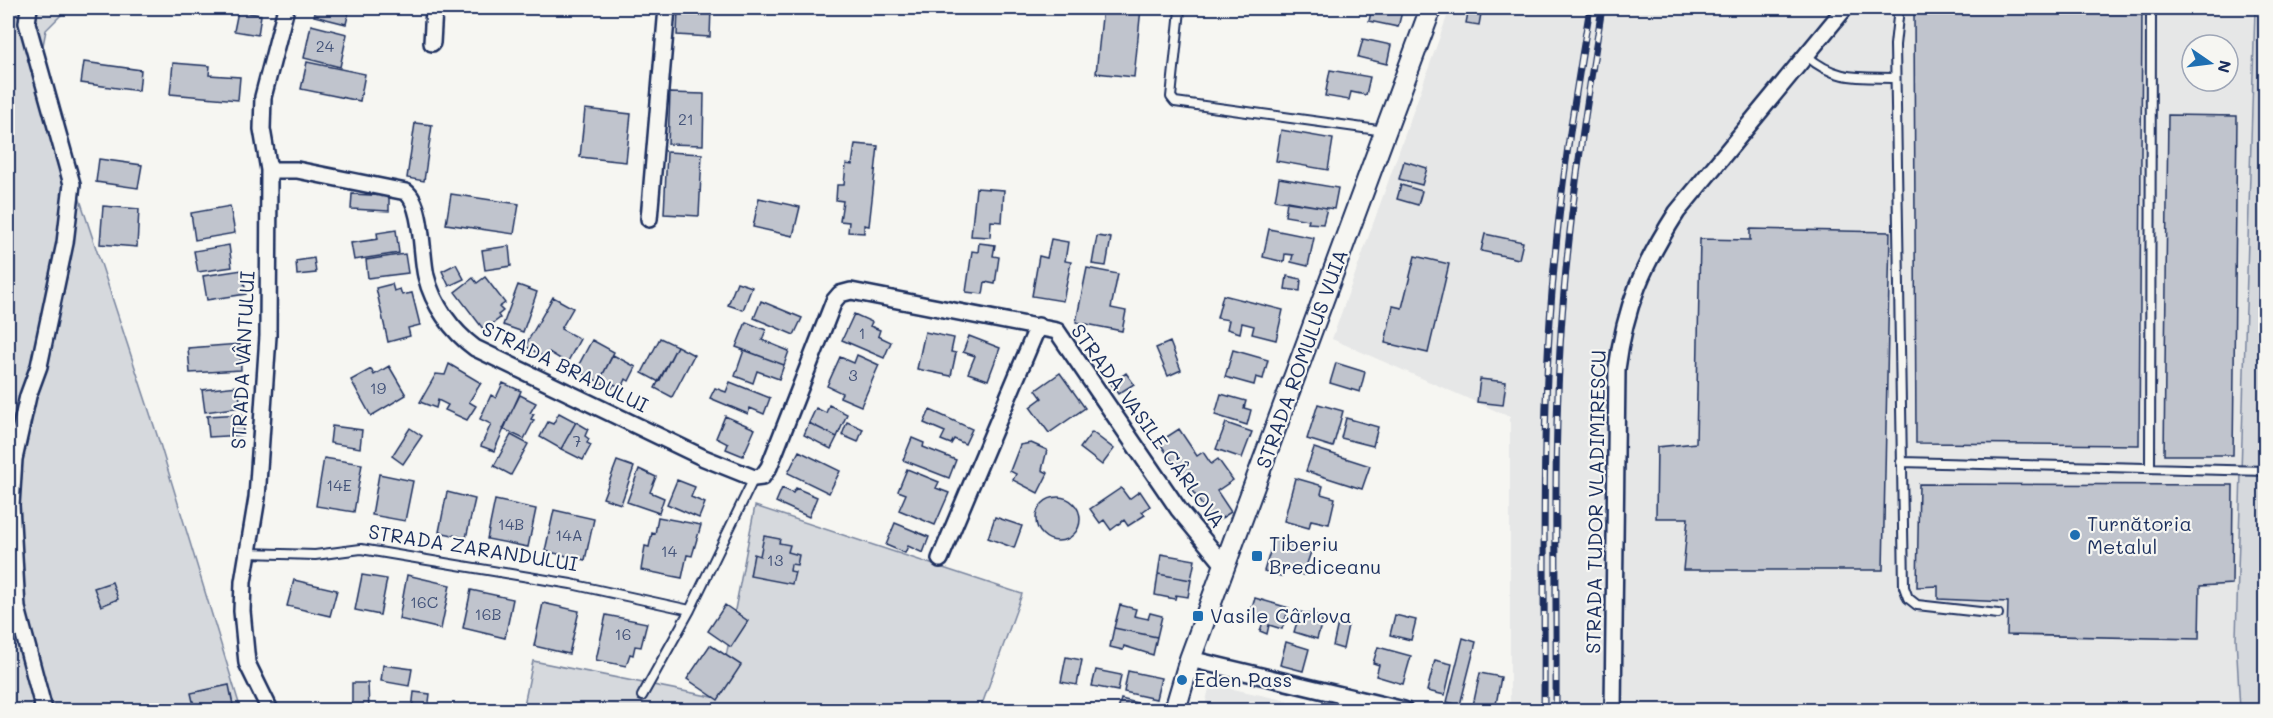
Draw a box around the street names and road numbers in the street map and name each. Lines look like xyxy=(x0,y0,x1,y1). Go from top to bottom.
street label: STRADA ROMULUS VUIA xyxy=(1249,246,1353,472)
street label: STRADA VÂNTULUI xyxy=(224,270,260,450)
street label: STRADA BRADULUI xyxy=(478,315,653,418)
street label: STRADA VASILE CÂRLOVA xyxy=(1066,318,1232,533)
street label: STRADA TUDOR VLADIMIRESCU xyxy=(1579,350,1611,654)
street label: STRADA ZARANDULUI xyxy=(367,518,580,576)

